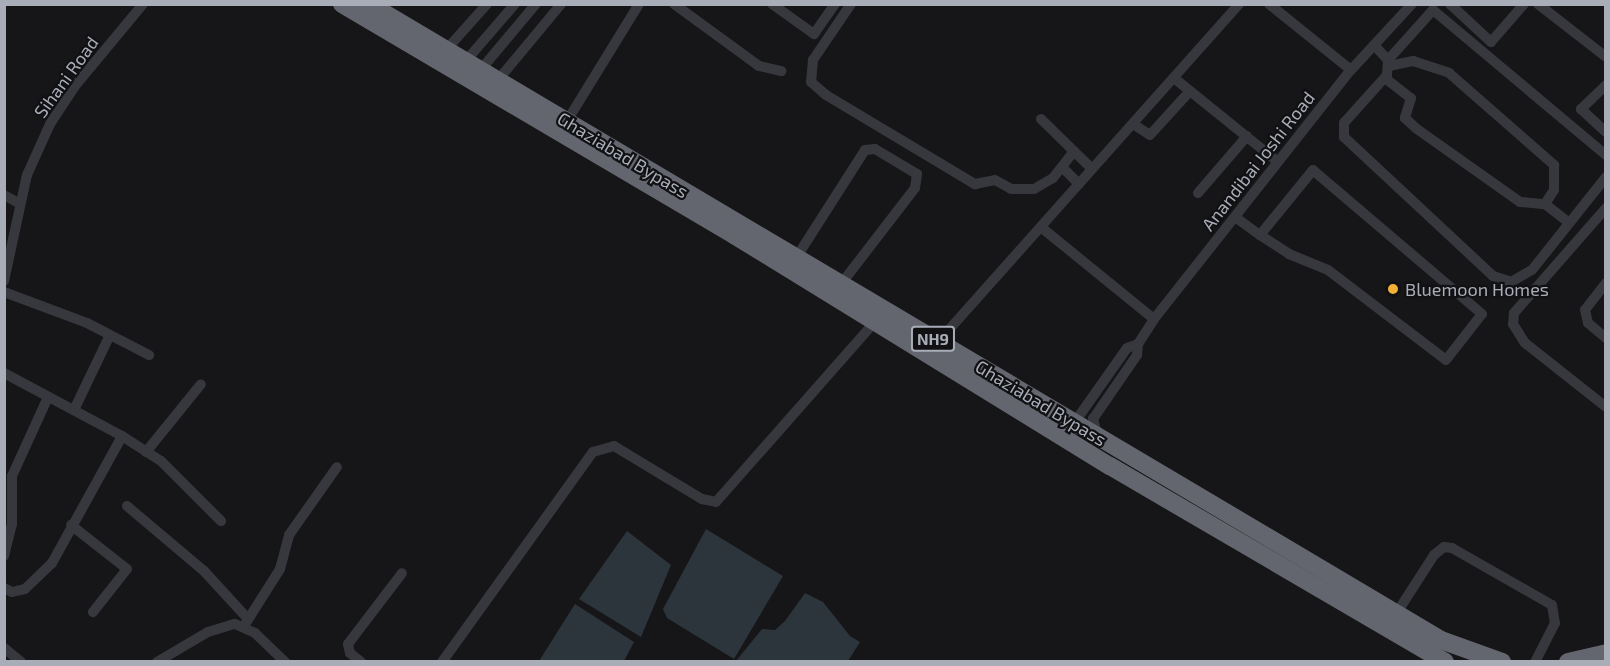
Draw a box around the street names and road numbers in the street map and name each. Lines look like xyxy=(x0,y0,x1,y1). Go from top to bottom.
street label: Sihani Road xyxy=(29,32,103,122)
street label: Anandibai Joshi Road xyxy=(1197,87,1319,235)
street label: Ghaziabad Bypass xyxy=(554,107,692,203)
road number: NH9 xyxy=(910,326,956,352)
street label: Ghaziabad Bypass xyxy=(972,355,1110,451)

